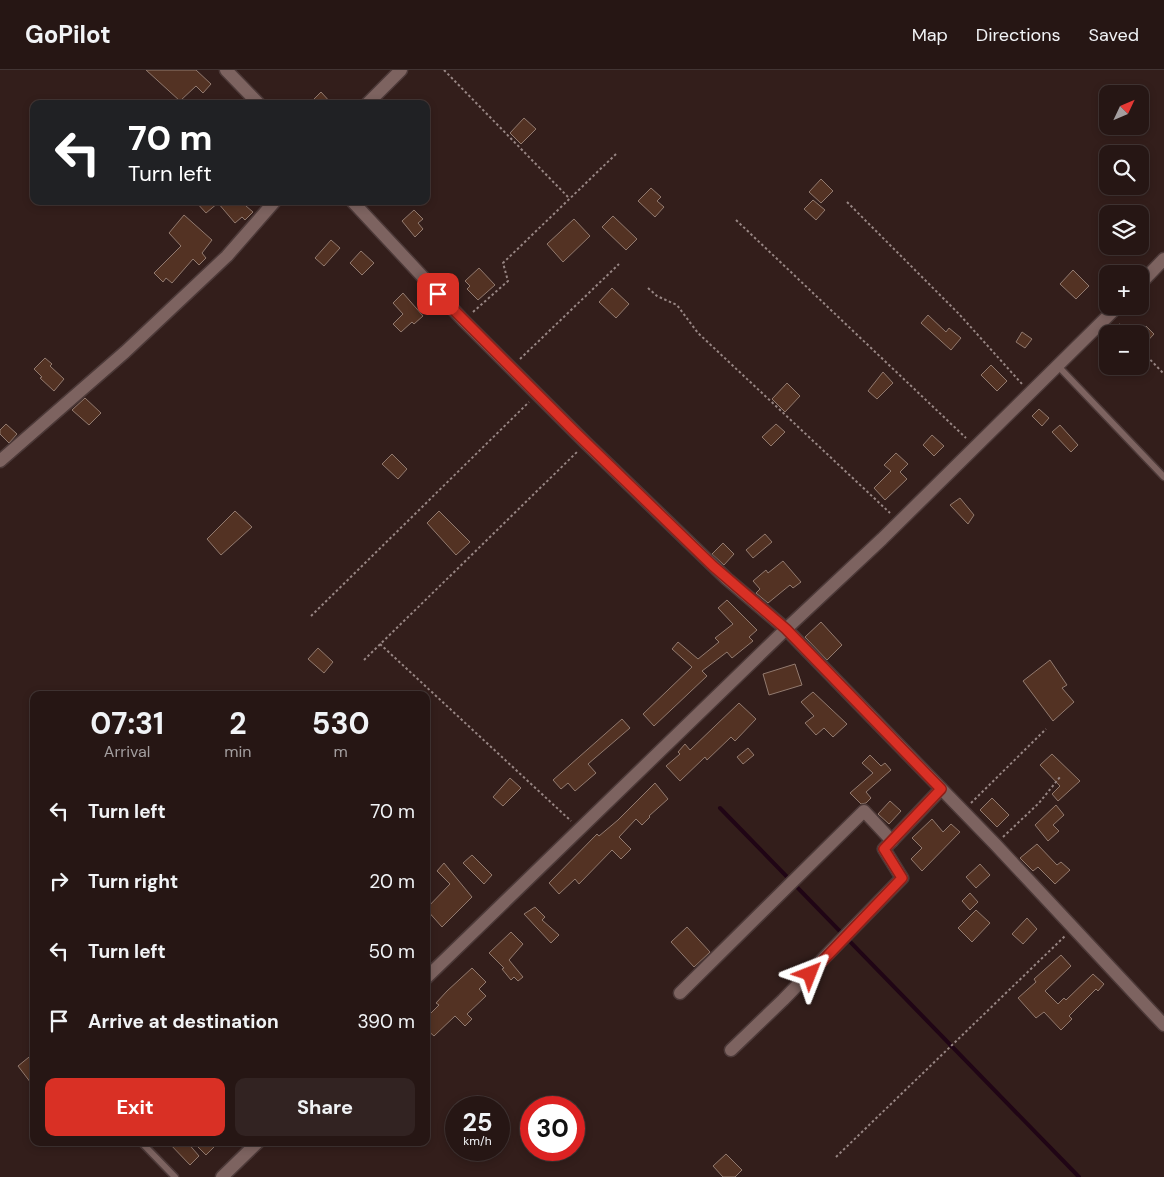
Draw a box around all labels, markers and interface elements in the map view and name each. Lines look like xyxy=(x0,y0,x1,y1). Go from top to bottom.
text: GoPilot xyxy=(25,19,111,50)
text: Map xyxy=(912,23,948,47)
text: Directions xyxy=(976,23,1061,47)
text: Saved xyxy=(1089,23,1139,47)
north arrow xyxy=(1099,85,1149,135)
map controls xyxy=(1099,85,1149,375)
text: 70 m xyxy=(128,115,212,161)
icon: left xyxy=(45,120,110,185)
button: search xyxy=(1099,145,1149,195)
text: Turn left xyxy=(128,159,212,188)
button: layers xyxy=(1099,205,1149,255)
button: + xyxy=(1099,265,1149,315)
pin xyxy=(417,273,459,315)
icon: arrive xyxy=(424,280,452,308)
button: − xyxy=(1099,325,1149,375)
text: 07:31 xyxy=(90,704,164,743)
text: 2 xyxy=(229,704,246,743)
text: 530 xyxy=(312,704,370,743)
text: Arrival xyxy=(104,741,150,762)
text: min xyxy=(224,741,251,762)
text: m xyxy=(334,741,348,762)
icon: left xyxy=(45,797,73,825)
text: Turn left xyxy=(88,799,166,824)
text: 70 m xyxy=(370,799,415,824)
icon: right xyxy=(45,867,73,895)
text: Turn right xyxy=(88,869,178,894)
text: 20 m xyxy=(369,869,415,894)
icon: left xyxy=(45,937,73,965)
text: Turn left xyxy=(88,939,166,964)
text: 50 m xyxy=(368,939,415,964)
position arrow xyxy=(783,947,835,999)
icon: arrive xyxy=(45,1007,73,1035)
text: Arrive at destination xyxy=(88,1009,279,1034)
text: 390 m xyxy=(357,1009,415,1034)
button: Exit xyxy=(45,1078,225,1136)
button: Share xyxy=(235,1078,415,1136)
speed limit sign: 30 xyxy=(520,1096,585,1161)
text: 25 xyxy=(463,1106,492,1139)
text: km/h xyxy=(463,1133,492,1149)

